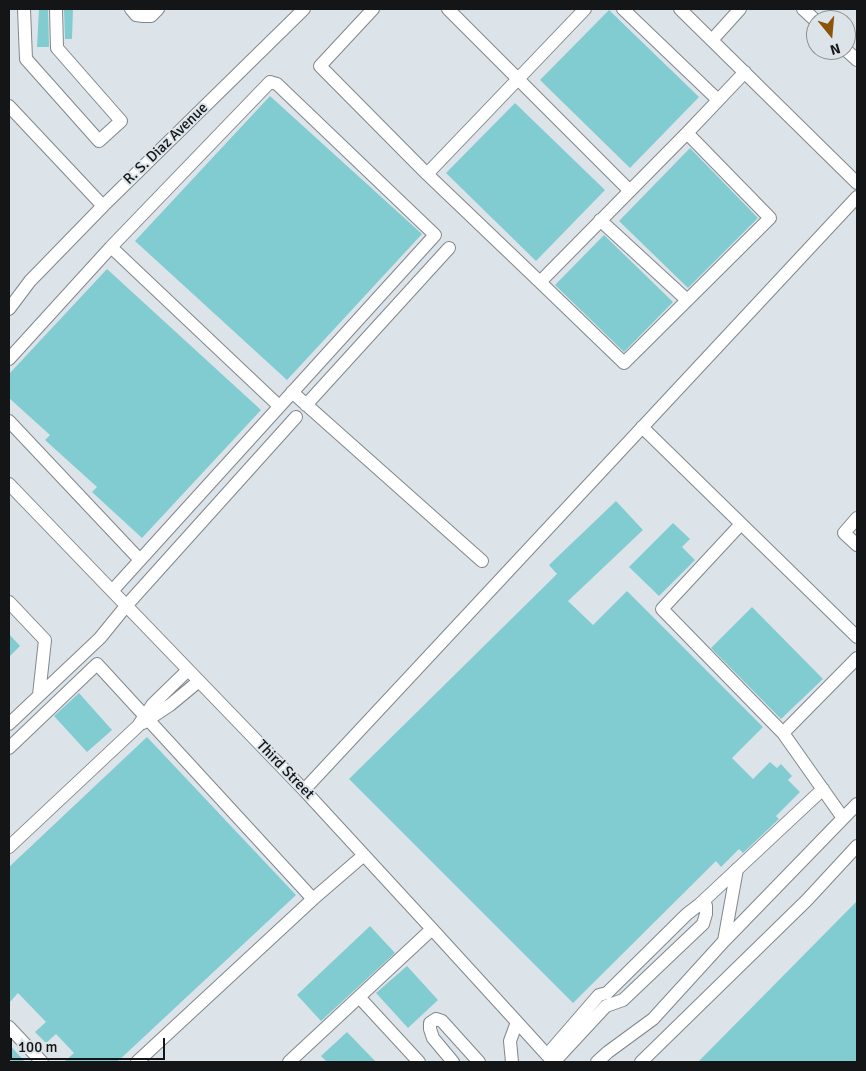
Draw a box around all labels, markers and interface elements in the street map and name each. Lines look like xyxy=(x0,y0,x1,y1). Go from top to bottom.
north arrow xyxy=(806,10,856,60)
text: N xyxy=(828,39,842,58)
street label: R. S. Diaz Avenue xyxy=(120,99,212,189)
street label: Third Street xyxy=(252,737,318,803)
scale bar xyxy=(12,1028,168,1060)
text: 100 m xyxy=(18,1038,58,1056)

